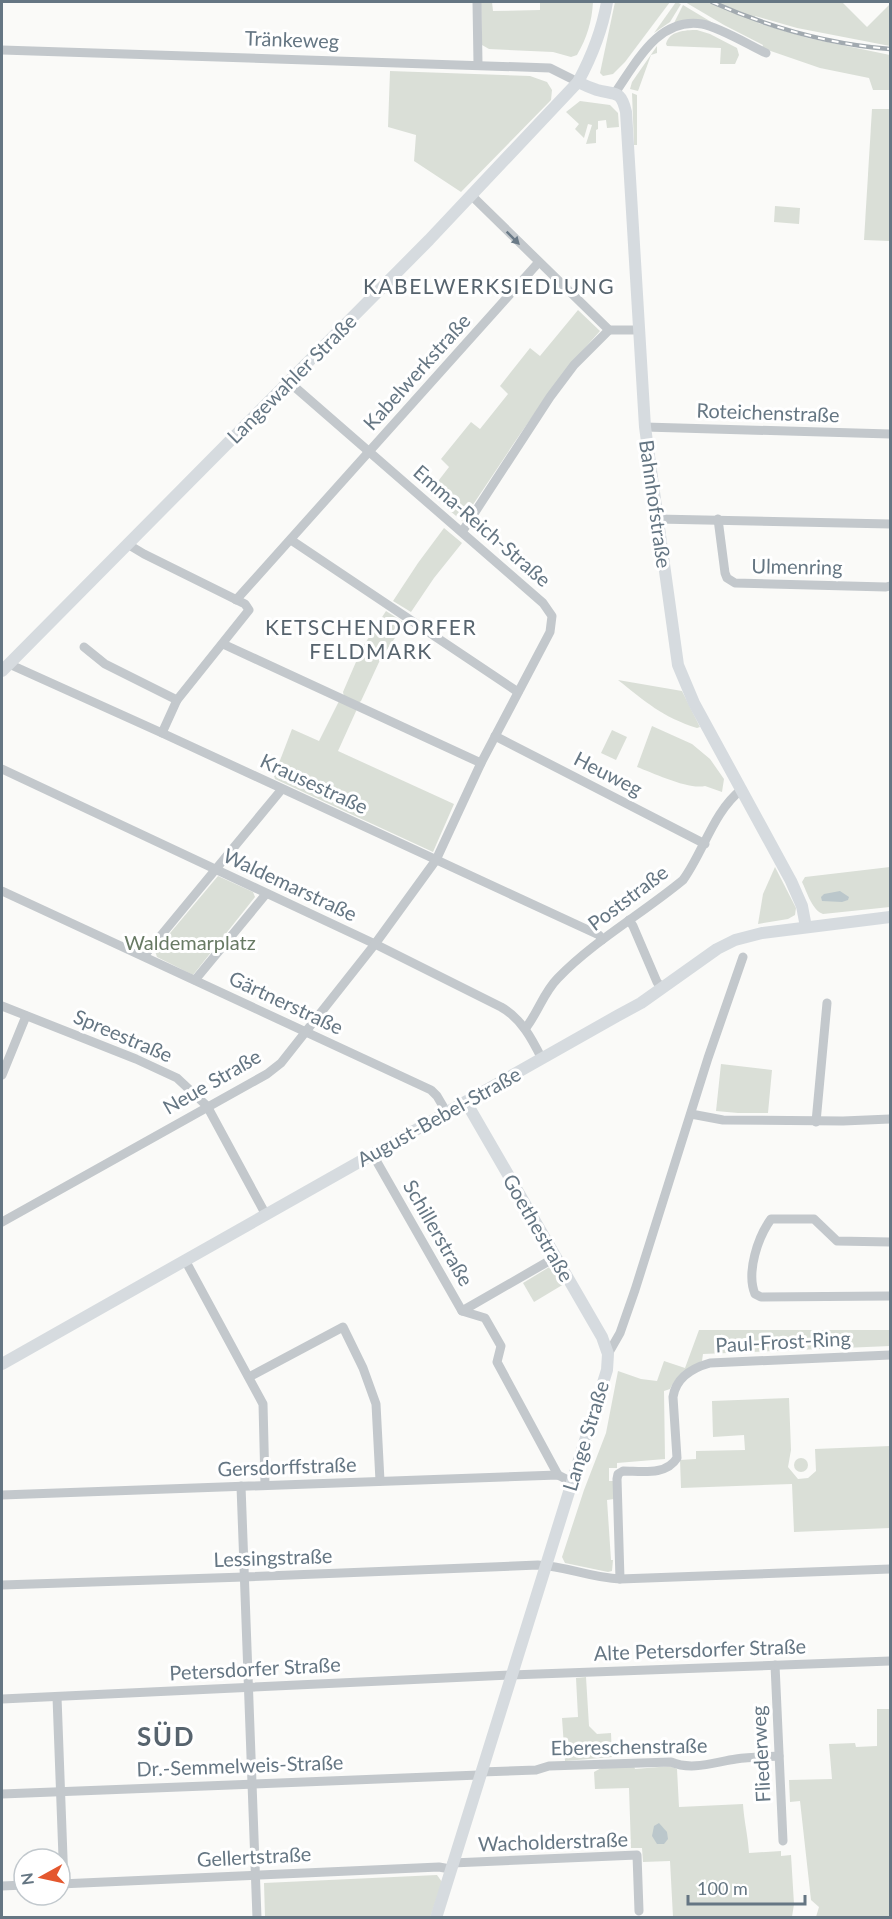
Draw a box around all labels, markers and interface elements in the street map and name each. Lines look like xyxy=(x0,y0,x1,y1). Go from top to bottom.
street label: Tränkeweg xyxy=(244,25,340,53)
one-way arrow xyxy=(506,230,520,244)
district label: KABELWERKSIEDLUNG xyxy=(363,273,615,298)
street label: Kabelwerkstraße xyxy=(358,308,475,434)
street label: Langewahler Straße xyxy=(222,309,361,448)
street label: Roteichenstraße xyxy=(696,398,840,426)
street label: Bahnhofstraße xyxy=(635,438,677,570)
street label: Emma-Reich-Straße xyxy=(409,459,556,591)
street label: Ulmenring xyxy=(751,553,843,579)
district label: KETSCHENDORFER FELDMARK xyxy=(265,614,477,663)
street label: Heuweg xyxy=(570,746,647,800)
street label: Krausestraße xyxy=(257,748,372,818)
street label: Waldemarstraße xyxy=(220,843,361,926)
street label: Poststraße xyxy=(583,859,672,935)
park label: Waldemarplatz xyxy=(124,930,256,954)
street label: Gärtnerstraße xyxy=(226,965,347,1039)
street label: Spreestraße xyxy=(70,1004,176,1067)
street label: Neue Straße xyxy=(158,1043,265,1119)
street label: August-Bebel-Straße xyxy=(353,1061,524,1171)
street label: Goethestraße xyxy=(498,1169,579,1286)
street label: Schillerstraße xyxy=(399,1175,479,1290)
street label: Paul-Frost-Ring xyxy=(715,1325,851,1357)
street label: Lange Straße xyxy=(557,1378,613,1494)
street label: Gersdorffstraße xyxy=(217,1452,357,1480)
street label: Lessingstraße xyxy=(213,1543,333,1571)
street label: Alte Petersdorfer Straße xyxy=(593,1633,807,1665)
street label: Petersdorfer Straße xyxy=(169,1652,341,1684)
street label: Fliederweg xyxy=(745,1705,775,1803)
district label: SÜD xyxy=(137,1720,195,1752)
street label: Ebereschenstraße xyxy=(550,1733,708,1759)
street label: Dr.-Semmelweis-Straße xyxy=(136,1749,344,1781)
street label: Wacholderstraße xyxy=(477,1826,629,1856)
street label: Gellertstraße xyxy=(196,1841,312,1871)
north arrow xyxy=(12,1847,72,1907)
scale bar xyxy=(688,1868,805,1906)
text: N xyxy=(16,1872,37,1887)
text: 100 m xyxy=(697,1877,748,1899)

